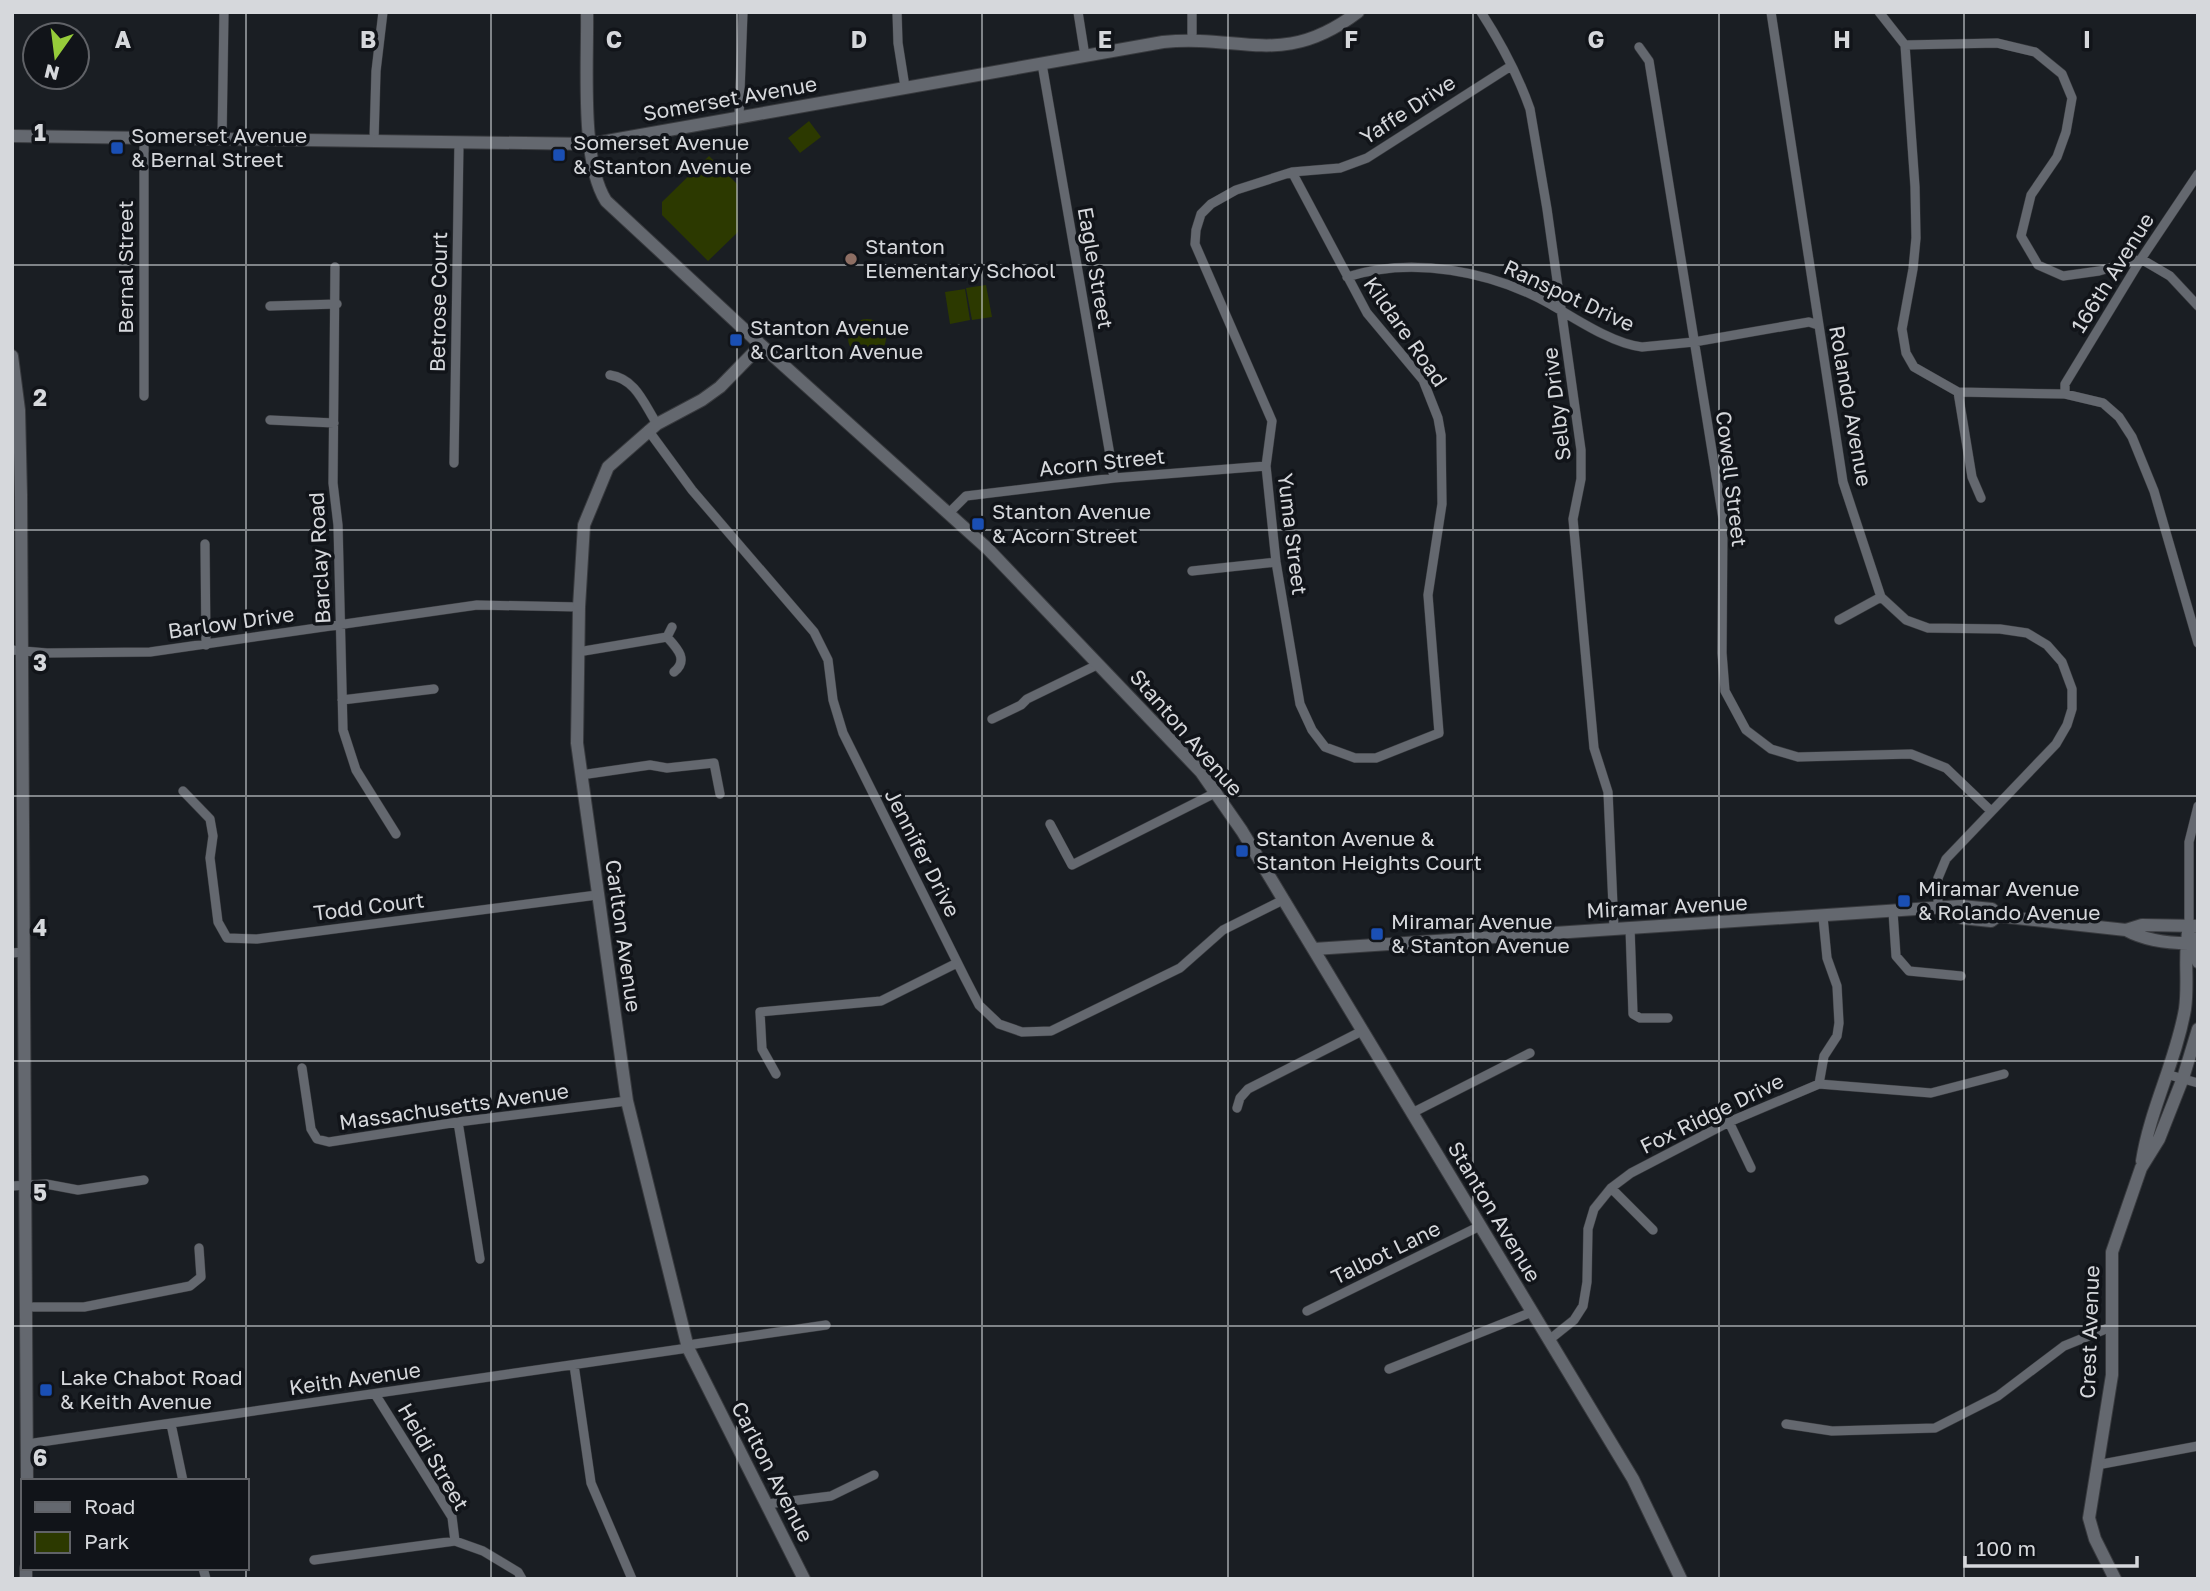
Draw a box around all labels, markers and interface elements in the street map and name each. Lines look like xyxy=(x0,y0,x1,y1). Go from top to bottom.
north arrow xyxy=(21,21,91,91)
text: A xyxy=(115,25,132,53)
text: B xyxy=(360,25,376,53)
text: C xyxy=(606,25,622,53)
text: D xyxy=(851,25,867,53)
text: E xyxy=(1098,25,1112,53)
text: F xyxy=(1344,25,1358,53)
text: G xyxy=(1588,25,1604,53)
text: H xyxy=(1833,25,1851,53)
text: I xyxy=(2083,25,2091,53)
text: N xyxy=(42,60,62,86)
street label: Yaffe Drive xyxy=(1355,69,1460,150)
street label: Somerset Avenue xyxy=(641,70,819,126)
text: 1 xyxy=(34,118,46,146)
place label: Somerset Avenue & Bernal Street xyxy=(131,122,307,172)
place label: Somerset Avenue & Stanton Avenue xyxy=(573,129,752,179)
marker: Somerset Avenue & Bernal Street xyxy=(109,140,125,156)
marker: Somerset Avenue & Stanton Avenue xyxy=(551,147,567,163)
street label: Bernal Street xyxy=(112,200,138,334)
street label: Eagle Street xyxy=(1072,205,1120,331)
street label: 166th Avenue xyxy=(2065,208,2159,337)
street label: Betrose Court xyxy=(424,232,452,372)
place label: Stanton Elementary School xyxy=(865,233,1056,283)
marker: Stanton Elementary School xyxy=(843,251,859,267)
street label: Ranspot Drive xyxy=(1500,253,1639,337)
street label: Kildare Road xyxy=(1358,271,1453,391)
place label: Stanton Avenue & Carlton Avenue xyxy=(750,314,923,364)
street label: Rolando Avenue xyxy=(1824,323,1878,488)
marker: Stanton Avenue & Carlton Avenue xyxy=(728,332,744,348)
street label: Selby Drive xyxy=(1536,346,1576,462)
text: 2 xyxy=(33,383,47,411)
street label: Cowell Street xyxy=(1711,410,1753,548)
street label: Acorn Street xyxy=(1038,442,1166,482)
street label: Yuma Street xyxy=(1273,471,1313,596)
street label: Barclay Road xyxy=(303,491,335,625)
place label: Stanton Avenue & Acorn Street xyxy=(992,498,1151,548)
marker: Stanton Avenue & Acorn Street xyxy=(970,516,986,532)
street label: Barlow Drive xyxy=(166,600,296,644)
text: 3 xyxy=(33,648,47,676)
street label: Stanton Avenue xyxy=(1125,664,1249,801)
street label: Jennifer Drive xyxy=(879,784,966,921)
place label: Stanton Avenue & Stanton Heights Court xyxy=(1256,825,1482,875)
marker: Stanton Avenue & Stanton Heights Court xyxy=(1234,843,1250,859)
street label: Carlton Avenue xyxy=(600,858,648,1014)
place label: Miramar Avenue & Rolando Avenue xyxy=(1918,875,2100,925)
street label: Todd Court xyxy=(312,886,426,926)
street label: Miramar Avenue xyxy=(1586,889,1748,923)
marker: Miramar Avenue & Rolando Avenue xyxy=(1896,893,1912,909)
place label: Miramar Avenue & Stanton Avenue xyxy=(1391,908,1570,958)
text: 4 xyxy=(33,913,47,941)
marker: Miramar Avenue & Stanton Avenue xyxy=(1369,926,1385,942)
street label: Fox Ridge Drive xyxy=(1636,1067,1788,1159)
street label: Massachusetts Avenue xyxy=(337,1077,570,1135)
street label: Stanton Avenue xyxy=(1443,1137,1547,1286)
text: 5 xyxy=(33,1178,47,1206)
street label: Talbot Lane xyxy=(1327,1215,1444,1290)
street label: Crest Avenue xyxy=(2074,1265,2104,1399)
street label: Keith Avenue xyxy=(287,1356,422,1400)
place label: Lake Chabot Road & Keith Avenue xyxy=(60,1364,243,1414)
marker: Lake Chabot Road & Keith Avenue xyxy=(38,1382,54,1398)
street label: Carlton Avenue xyxy=(726,1397,819,1546)
street label: Heidi Street xyxy=(393,1398,475,1515)
text: 6 xyxy=(33,1443,47,1471)
legend xyxy=(21,1479,248,1570)
text: Road xyxy=(84,1493,135,1519)
scale bar xyxy=(1965,1524,2136,1568)
text: Park xyxy=(84,1528,130,1554)
text: 100 m xyxy=(1976,1535,2036,1561)

